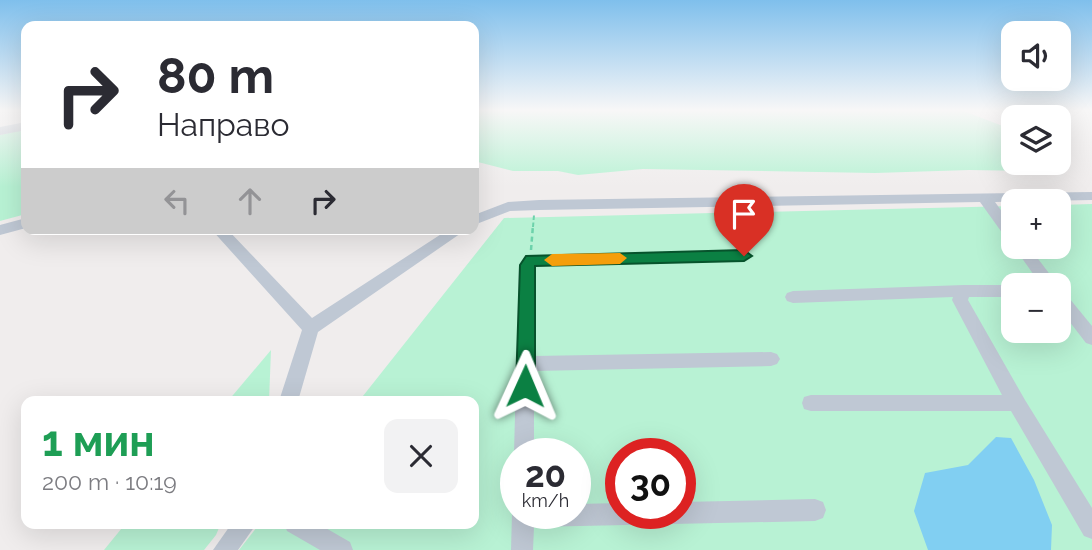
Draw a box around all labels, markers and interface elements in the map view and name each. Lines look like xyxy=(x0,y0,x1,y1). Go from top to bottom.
map controls xyxy=(1001,21,1071,343)
button: sound xyxy=(1001,21,1071,91)
text: 80 m xyxy=(157,47,274,104)
icon: right xyxy=(42,49,133,140)
button: layers xyxy=(1001,105,1071,175)
text: Направо xyxy=(157,106,289,143)
icon: left xyxy=(158,182,196,220)
icon: ahead xyxy=(231,182,269,220)
icon: right xyxy=(304,182,342,220)
pin xyxy=(714,184,774,256)
button: + xyxy=(1001,189,1071,259)
icon: arrive xyxy=(725,195,763,233)
button: − xyxy=(1001,273,1071,343)
position arrow xyxy=(488,349,562,423)
text: 1 мин xyxy=(42,417,155,466)
button: close xyxy=(384,419,458,493)
speed limit sign: 30 xyxy=(605,438,696,529)
text: 20 xyxy=(525,454,566,495)
text: 200 m · 10:19 xyxy=(42,468,177,495)
text: km/h xyxy=(522,490,569,511)

